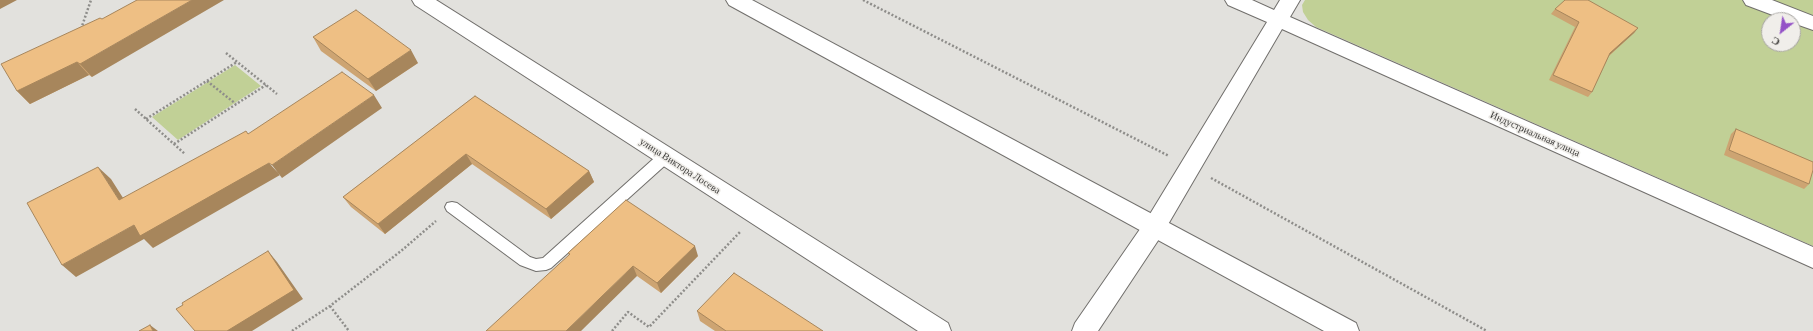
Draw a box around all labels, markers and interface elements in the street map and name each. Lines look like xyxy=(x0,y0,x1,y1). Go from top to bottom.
north arrow xyxy=(1761,12,1801,52)
text: С xyxy=(1769,34,1782,49)
street label: Индустриальная улица xyxy=(1488,109,1582,159)
street label: улица Виктора Лосева xyxy=(637,135,723,197)

